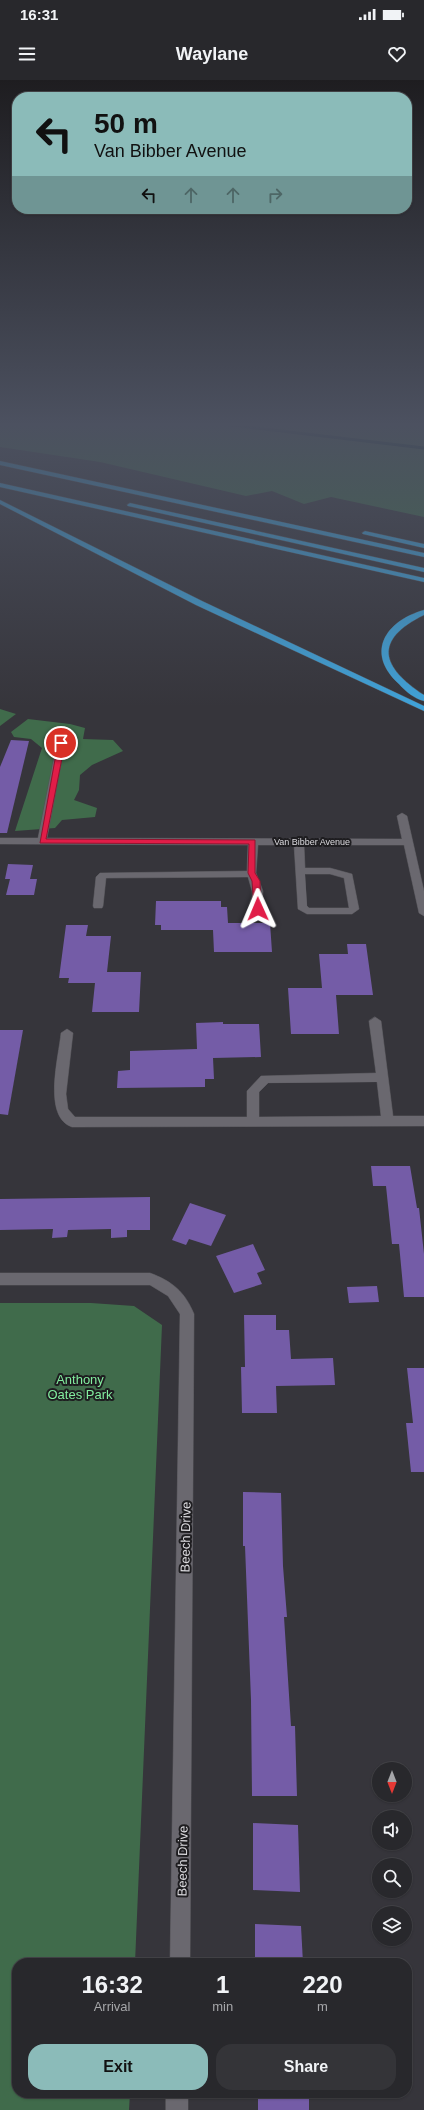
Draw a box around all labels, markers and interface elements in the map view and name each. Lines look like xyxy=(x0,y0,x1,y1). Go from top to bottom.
text: 16:31 xyxy=(20,6,58,23)
icon: menu xyxy=(16,43,38,65)
icon: heart xyxy=(386,43,408,65)
text: Waylane xyxy=(176,44,248,64)
icon: left xyxy=(28,108,80,160)
text: 50 m xyxy=(94,108,158,139)
text: Van Bibber Avenue xyxy=(94,141,246,161)
icon: left xyxy=(138,184,160,206)
icon: ahead xyxy=(180,184,202,206)
icon: ahead xyxy=(222,184,244,206)
icon: right xyxy=(264,184,286,206)
pin xyxy=(44,726,78,760)
icon: arrive xyxy=(50,732,72,754)
street label: Van Bibber Avenue xyxy=(274,837,350,847)
position arrow xyxy=(237,888,279,930)
park label: Anthony Oates Park xyxy=(47,1372,113,1402)
street label: Beech Drive xyxy=(177,1501,194,1573)
north arrow xyxy=(372,1762,412,1802)
map controls xyxy=(372,1762,412,1946)
button: sound xyxy=(372,1810,412,1850)
street label: Beech Drive xyxy=(174,1825,191,1897)
button: search xyxy=(372,1858,412,1898)
button: layers xyxy=(372,1906,412,1946)
text: 16:32 xyxy=(81,1971,143,1998)
text: 1 xyxy=(216,1971,229,1998)
text: 220 xyxy=(303,1971,343,1998)
text: Arrival xyxy=(94,1999,131,2014)
text: min xyxy=(212,1999,233,2014)
text: m xyxy=(317,1999,328,2014)
button: Exit xyxy=(28,2044,208,2090)
button: Share xyxy=(216,2044,396,2090)

